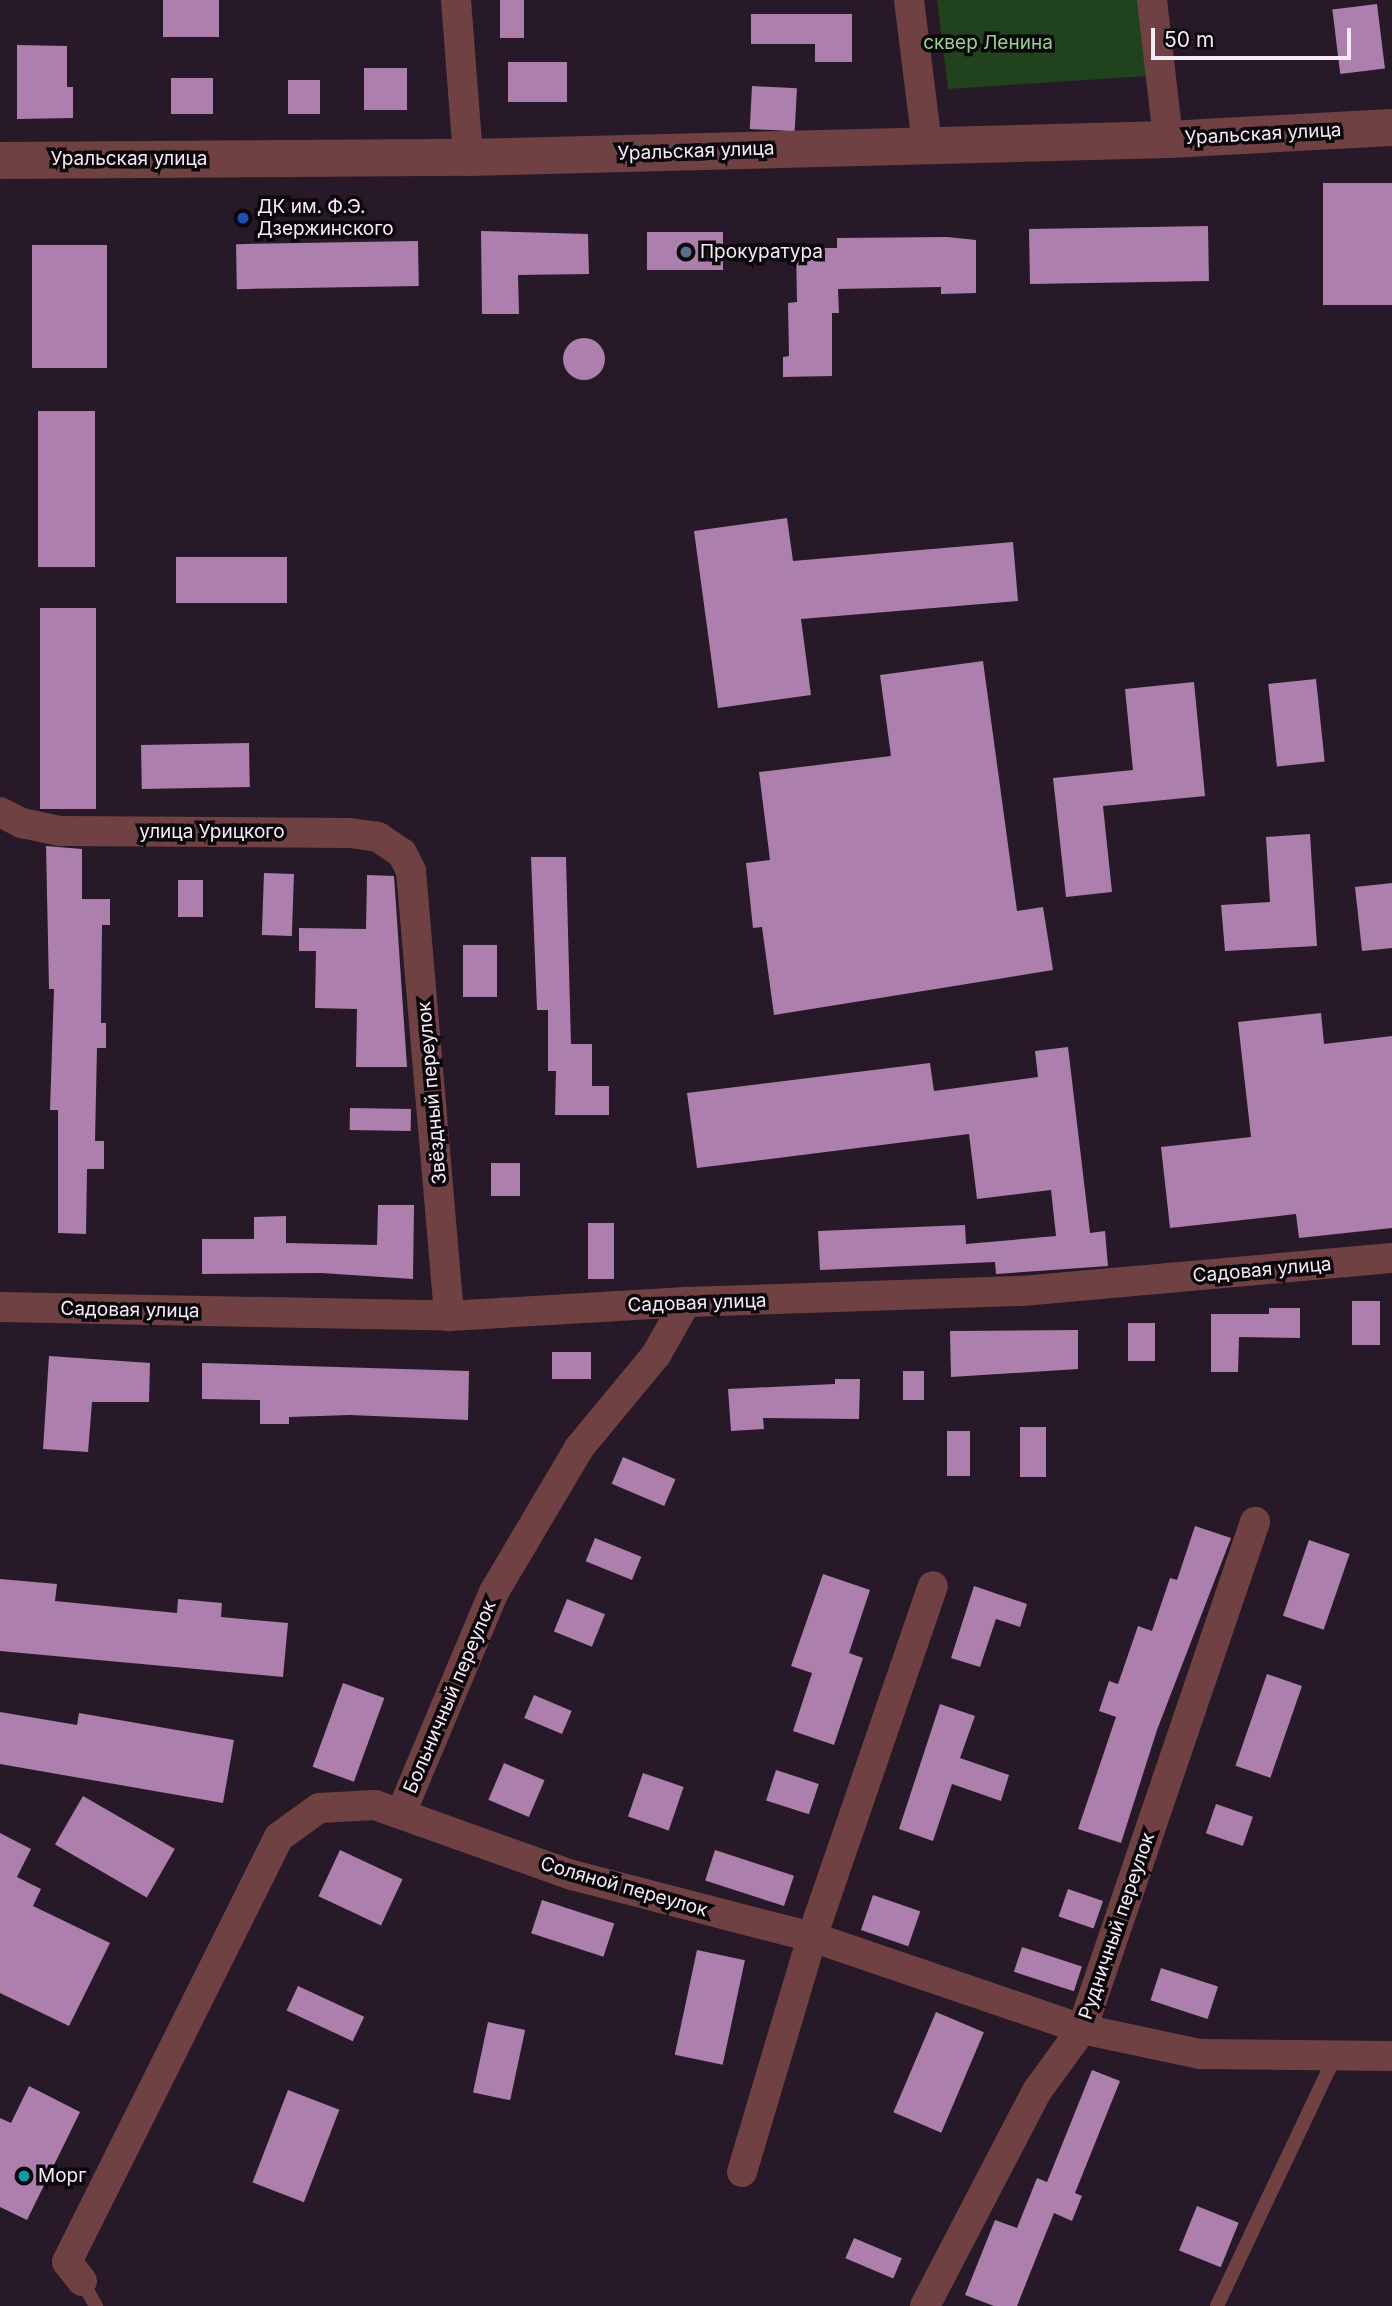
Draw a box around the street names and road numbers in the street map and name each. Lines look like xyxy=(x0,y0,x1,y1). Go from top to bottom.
street label: Уральская улица xyxy=(1184,119,1342,149)
street label: Уральская улица xyxy=(617,137,775,165)
street label: Уральская улица xyxy=(51,148,207,170)
street label: улица Урицкого xyxy=(139,821,285,843)
street label: Звёздный переулок xyxy=(413,1001,451,1185)
street label: Садовая улица xyxy=(1192,1253,1332,1287)
street label: Садовая улица xyxy=(627,1289,767,1317)
street label: Садовая улица xyxy=(60,1297,200,1323)
street label: Больничный переулок xyxy=(399,1597,501,1797)
street label: Рудничный переулок xyxy=(1074,1830,1160,2022)
street label: Соляной переулок xyxy=(538,1852,710,1922)

